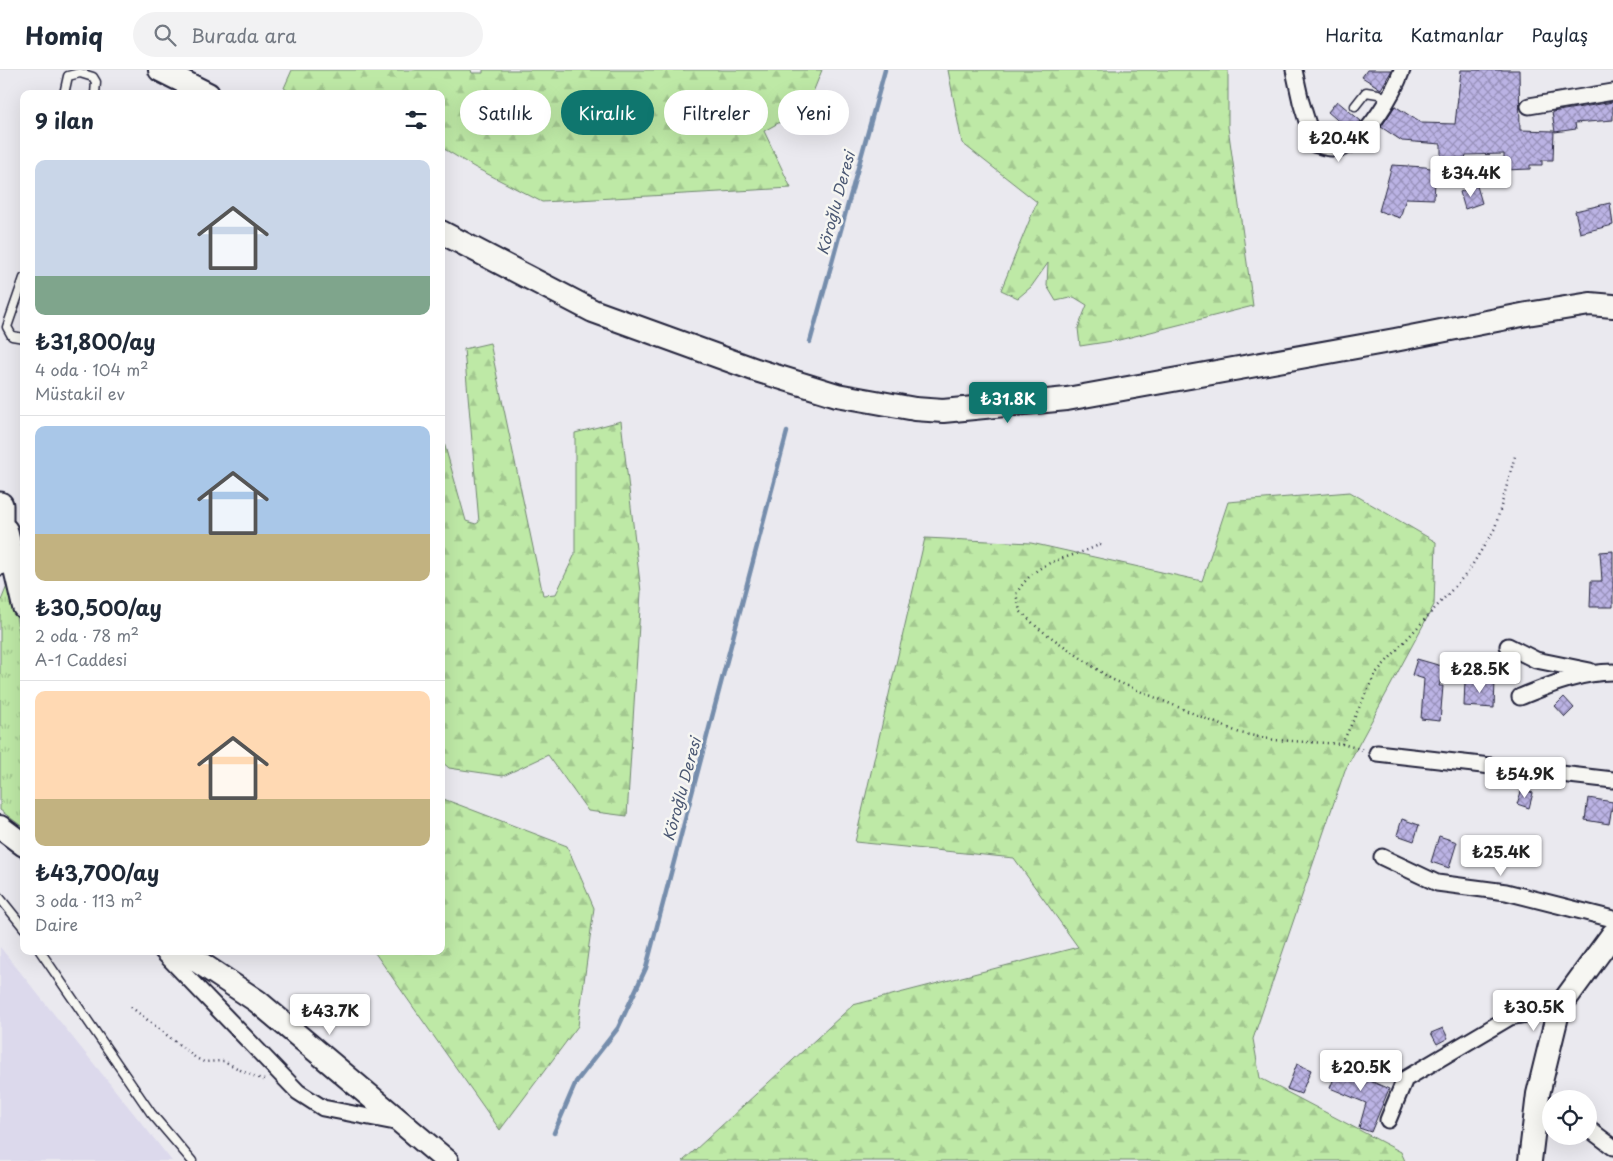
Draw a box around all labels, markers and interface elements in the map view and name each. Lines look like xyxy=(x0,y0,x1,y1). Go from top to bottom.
search box xyxy=(133,12,483,57)
text: Homiq xyxy=(25,17,103,53)
icon: search xyxy=(151,21,179,49)
text: Burada ara xyxy=(191,21,296,49)
text: Harita xyxy=(1325,21,1382,48)
text: Katmanlar xyxy=(1410,21,1503,48)
text: Paylaş xyxy=(1531,21,1588,48)
chip: Satılık xyxy=(460,90,551,135)
chip: Kiralık xyxy=(561,90,654,135)
chip: Filtreler xyxy=(664,90,768,135)
chip: Yeni xyxy=(778,90,849,135)
text: 9 ilan xyxy=(35,104,94,136)
icon: filters xyxy=(402,106,430,134)
pin: ₺20.4K xyxy=(1298,121,1380,163)
text: ₺20.4K xyxy=(1309,125,1369,149)
water label: Köroğlu Deresi xyxy=(810,146,861,257)
pin: ₺34.4K xyxy=(1430,156,1512,198)
text: ₺34.4K xyxy=(1441,160,1501,184)
icon: home xyxy=(188,193,278,283)
text: ₺31,800/ay xyxy=(35,325,156,357)
text: 4 oda · 104 m² xyxy=(35,357,148,381)
text: Müstakil ev xyxy=(35,381,125,405)
pin: ₺31.8K xyxy=(967,382,1049,424)
text: ₺31.8K xyxy=(980,386,1036,410)
icon: home xyxy=(188,458,278,548)
text: ₺30,500/ay xyxy=(35,591,162,623)
text: 2 oda · 78 m² xyxy=(35,623,139,647)
text: A-1 Caddesi xyxy=(35,647,127,671)
pin: ₺28.5K xyxy=(1439,652,1521,694)
text: ₺28.5K xyxy=(1451,656,1509,680)
icon: home xyxy=(188,723,278,813)
water label: Köroğlu Deresi xyxy=(656,732,707,843)
pin: ₺54.9K xyxy=(1484,756,1566,799)
text: ₺54.9K xyxy=(1496,761,1554,785)
pin: ₺25.4K xyxy=(1460,834,1542,877)
text: ₺25.4K xyxy=(1472,839,1530,863)
text: ₺43,700/ay xyxy=(35,856,159,888)
text: 3 oda · 113 m² xyxy=(35,888,143,912)
text: Daire xyxy=(35,912,78,936)
pin: ₺30.5K xyxy=(1493,990,1575,1032)
pin: ₺43.7K xyxy=(289,994,371,1036)
text: ₺30.5K xyxy=(1504,994,1564,1018)
text: ₺43.7K xyxy=(301,998,359,1022)
pin: ₺20.5K xyxy=(1320,1050,1402,1092)
text: ₺20.5K xyxy=(1331,1054,1391,1078)
map controls xyxy=(1542,1090,1597,1145)
button: locate xyxy=(1542,1090,1597,1145)

